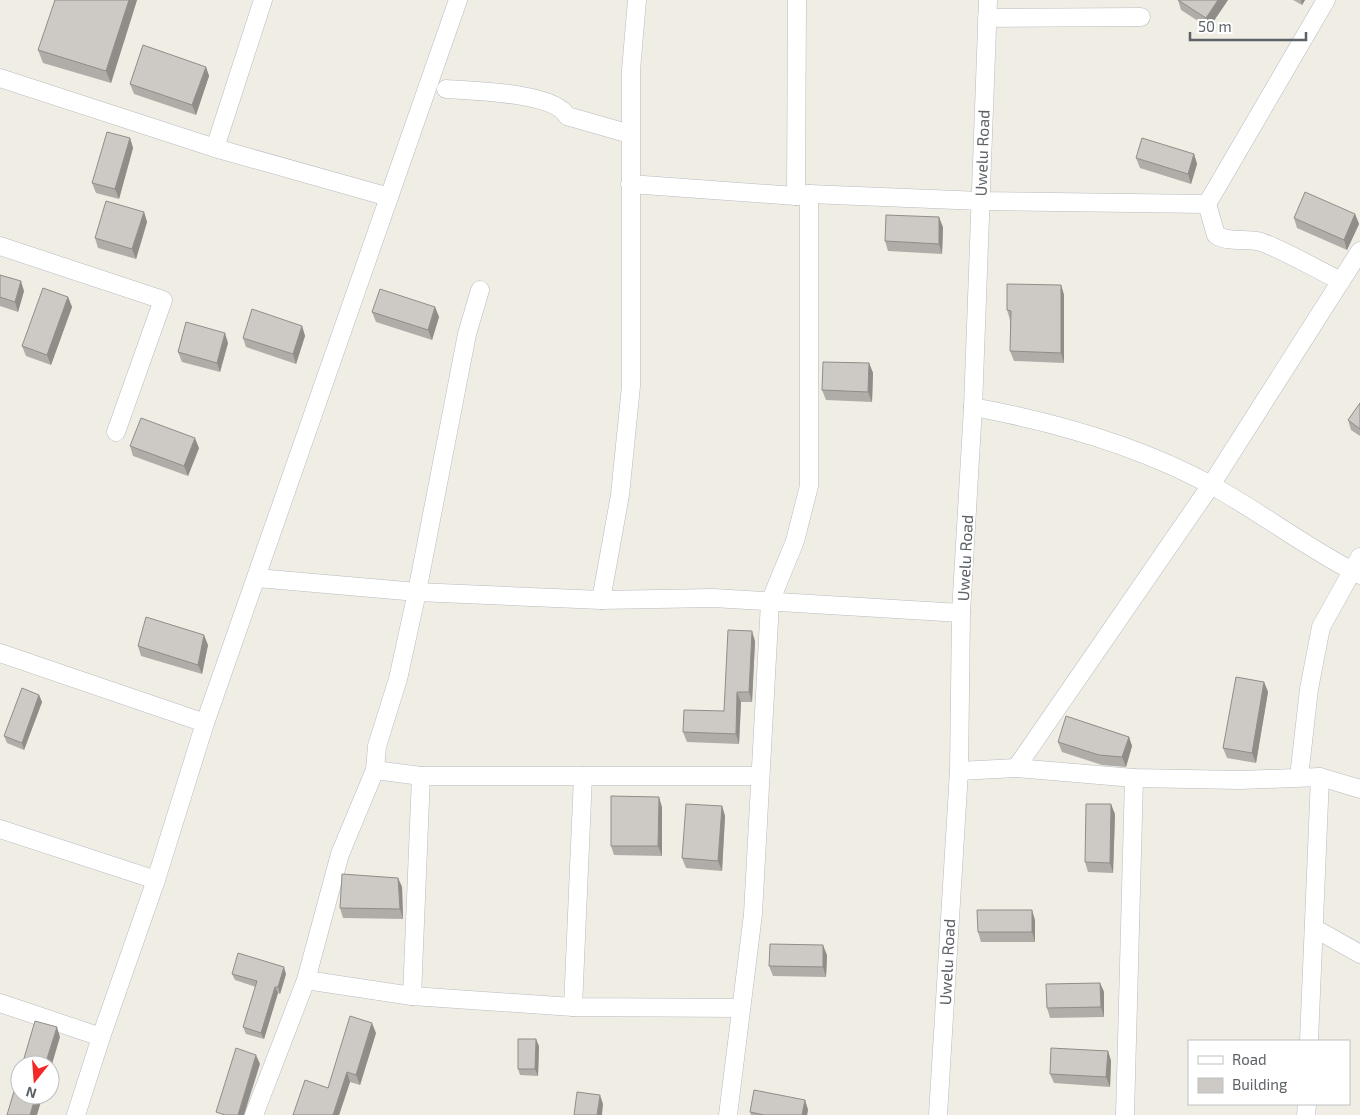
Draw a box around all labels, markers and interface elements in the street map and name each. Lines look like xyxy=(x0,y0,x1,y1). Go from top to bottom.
scale bar xyxy=(1190,10,1306,42)
text: 50 m xyxy=(1198,17,1232,35)
street label: Uwelu Road xyxy=(970,109,993,197)
street label: Uwelu Road xyxy=(953,514,976,602)
street label: Uwelu Road xyxy=(935,918,958,1006)
legend xyxy=(1188,1040,1350,1105)
text: Road xyxy=(1232,1050,1267,1068)
north arrow xyxy=(10,1055,60,1105)
text: Building xyxy=(1232,1075,1288,1093)
text: N xyxy=(24,1083,38,1103)

